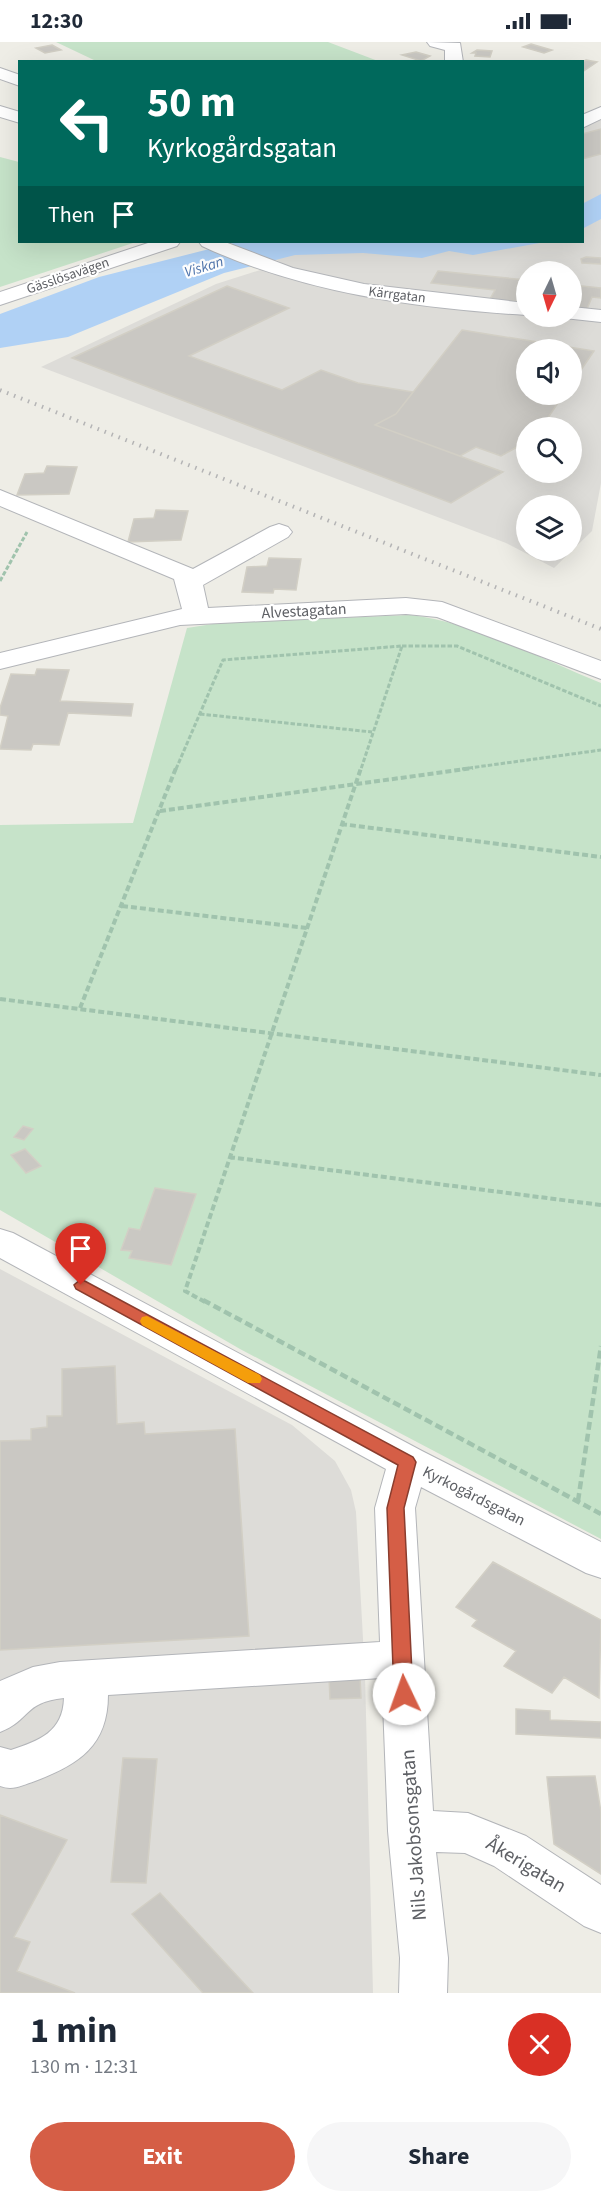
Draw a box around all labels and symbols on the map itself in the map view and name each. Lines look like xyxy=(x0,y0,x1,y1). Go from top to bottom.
water label: Viskan xyxy=(182,251,226,283)
street label: Gässlösavägen xyxy=(24,253,112,299)
north arrow xyxy=(516,261,582,327)
street label: Kärrgatan xyxy=(367,282,427,308)
street label: Alvestagatan xyxy=(261,598,347,624)
pin xyxy=(55,1223,106,1285)
street label: Kyrkogårdsgatan xyxy=(419,1461,529,1531)
position arrow xyxy=(372,1662,436,1726)
street label: Nils Jakobsonsgatan xyxy=(394,1748,434,1922)
street label: Åkerigatan xyxy=(481,1830,571,1900)

